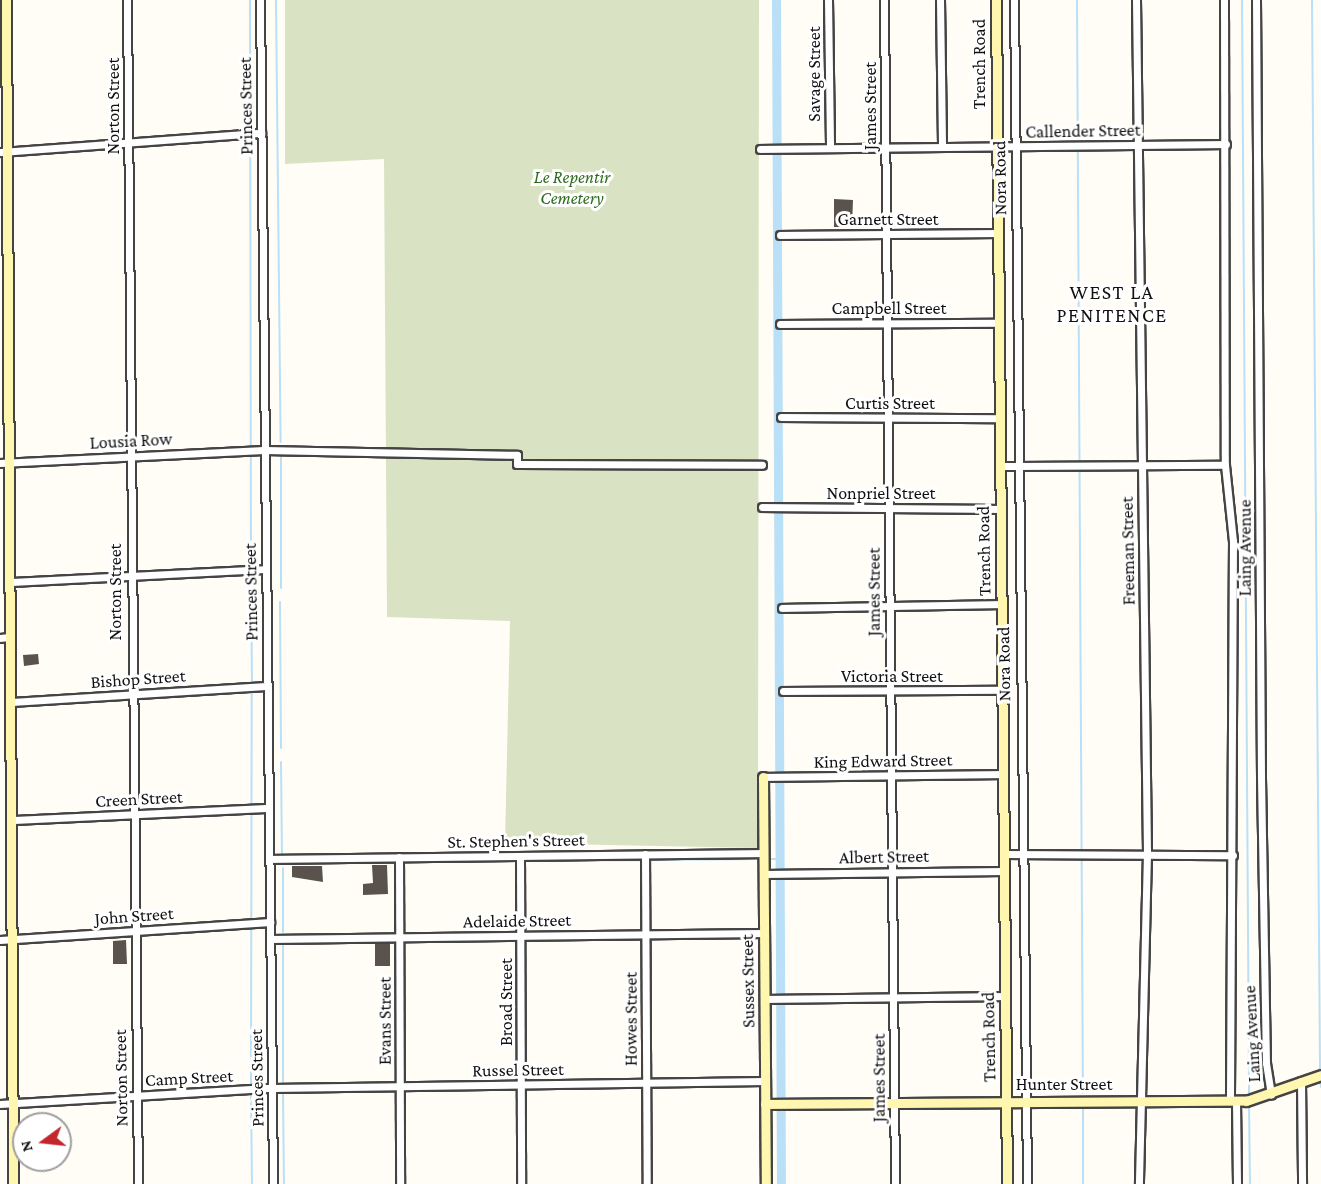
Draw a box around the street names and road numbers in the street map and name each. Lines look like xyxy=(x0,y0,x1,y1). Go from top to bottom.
street label: Trench Road xyxy=(968,19,990,109)
street label: Savage Street xyxy=(803,26,825,122)
street label: Norton Street xyxy=(102,57,124,155)
street label: Princes Street xyxy=(234,57,258,155)
street label: James Street xyxy=(859,62,881,150)
street label: Callender Street xyxy=(1025,119,1141,143)
street label: Nora Road xyxy=(989,140,1011,216)
street label: Garnett Street xyxy=(837,208,939,230)
street label: Campbell Street xyxy=(832,297,946,319)
street label: Curtis Street xyxy=(845,392,935,414)
street label: Lousia Row xyxy=(89,428,173,454)
street label: Nonpriel Street xyxy=(826,482,936,504)
street label: Freeman Street xyxy=(1116,497,1140,605)
street label: Laing Avenue xyxy=(1234,500,1256,596)
street label: Trench Road xyxy=(972,506,996,596)
street label: Norton Street xyxy=(104,543,126,641)
street label: Princes Street xyxy=(239,543,263,641)
street label: James Street xyxy=(863,548,885,636)
street label: Nora Road xyxy=(993,626,1015,702)
street label: Bishop Street xyxy=(90,665,186,693)
street label: Victoria Street xyxy=(841,665,943,687)
street label: King Edward Street xyxy=(814,749,952,773)
street label: Creen Street xyxy=(95,786,183,812)
street label: St. Stephen's Street xyxy=(447,829,585,853)
street label: Albert Street xyxy=(839,845,929,869)
street label: John Street xyxy=(94,902,174,930)
street label: Adelaide Street xyxy=(463,909,571,933)
street label: Sussex Street xyxy=(736,934,760,1028)
street label: Broad Street xyxy=(495,958,517,1046)
street label: Howes Street xyxy=(620,972,642,1066)
street label: Evans Street xyxy=(374,977,396,1065)
street label: Laing Avenue xyxy=(1239,985,1265,1083)
street label: Trench Road xyxy=(977,992,1001,1082)
street label: Norton Street xyxy=(109,1029,133,1127)
street label: Princes Street xyxy=(245,1029,269,1127)
street label: James Street xyxy=(868,1034,890,1122)
street label: Russel Street xyxy=(472,1058,564,1082)
street label: Camp Street xyxy=(144,1065,234,1091)
street label: Hunter Street xyxy=(1016,1073,1112,1095)

